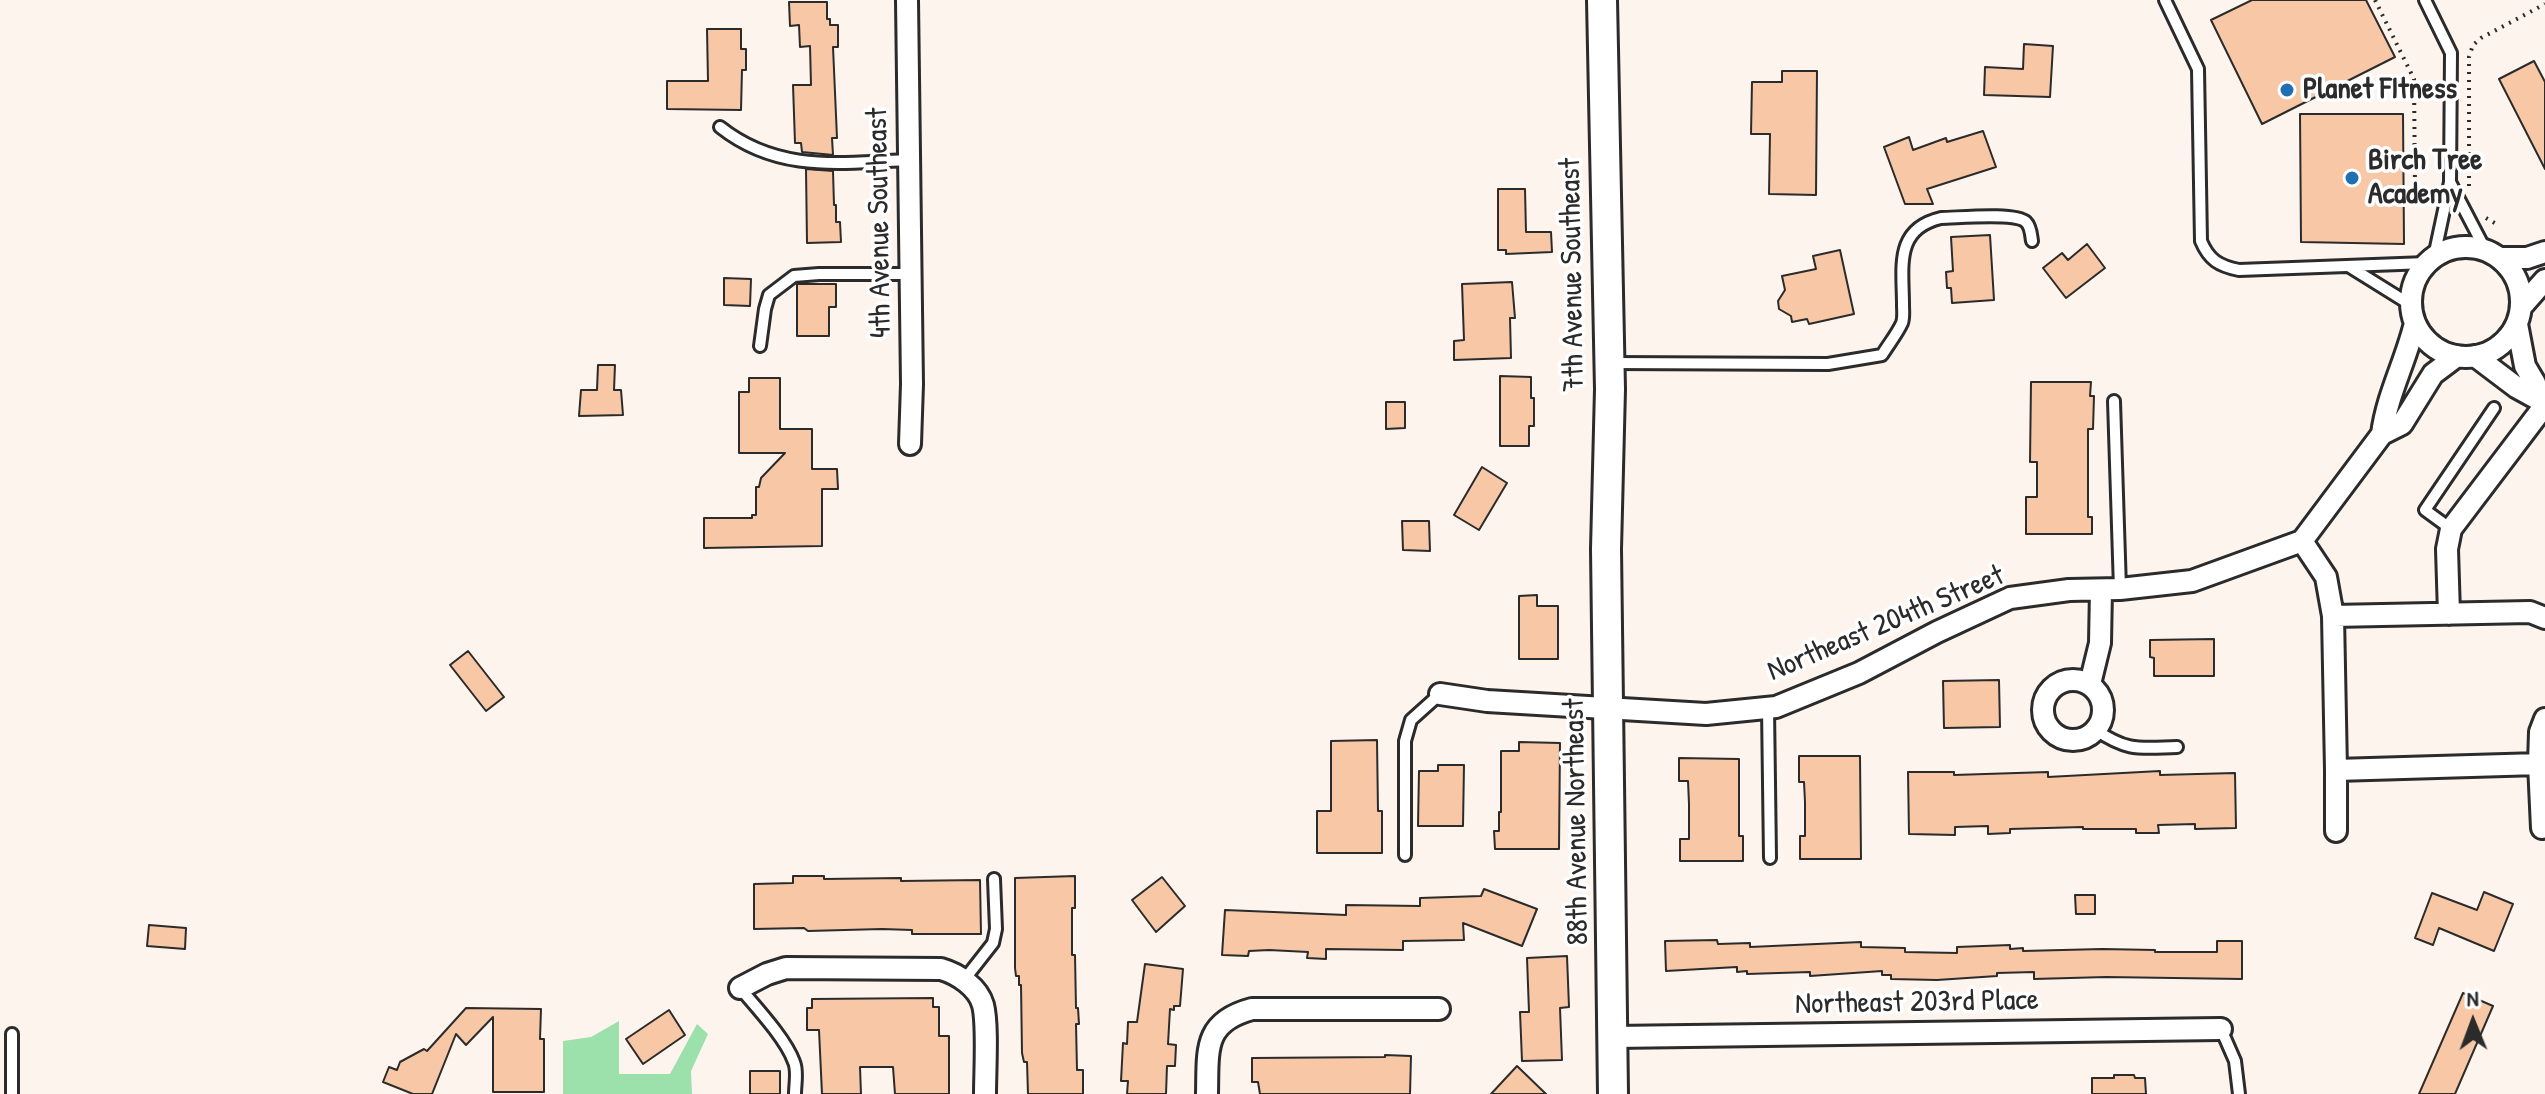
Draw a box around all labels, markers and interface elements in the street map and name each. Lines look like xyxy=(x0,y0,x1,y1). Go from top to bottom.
place label: Planet FItness xyxy=(2303,72,2457,108)
marker: Planet FItness xyxy=(2278,81,2296,99)
street label: 4th Avenue Southeast xyxy=(860,108,900,338)
place label: Birch Tree Academy xyxy=(2368,143,2482,214)
street label: 7th Avenue Southeast xyxy=(1553,158,1593,392)
marker: Birch Tree Academy xyxy=(2343,169,2361,187)
street label: Northeast 204th Street xyxy=(1762,558,2010,690)
street label: 88th Avenue Northeast xyxy=(1557,698,1597,946)
north arrow xyxy=(2433,982,2513,1062)
street label: Northeast 203rd Place xyxy=(1795,983,2039,1023)
text: N xyxy=(2466,983,2479,1013)

